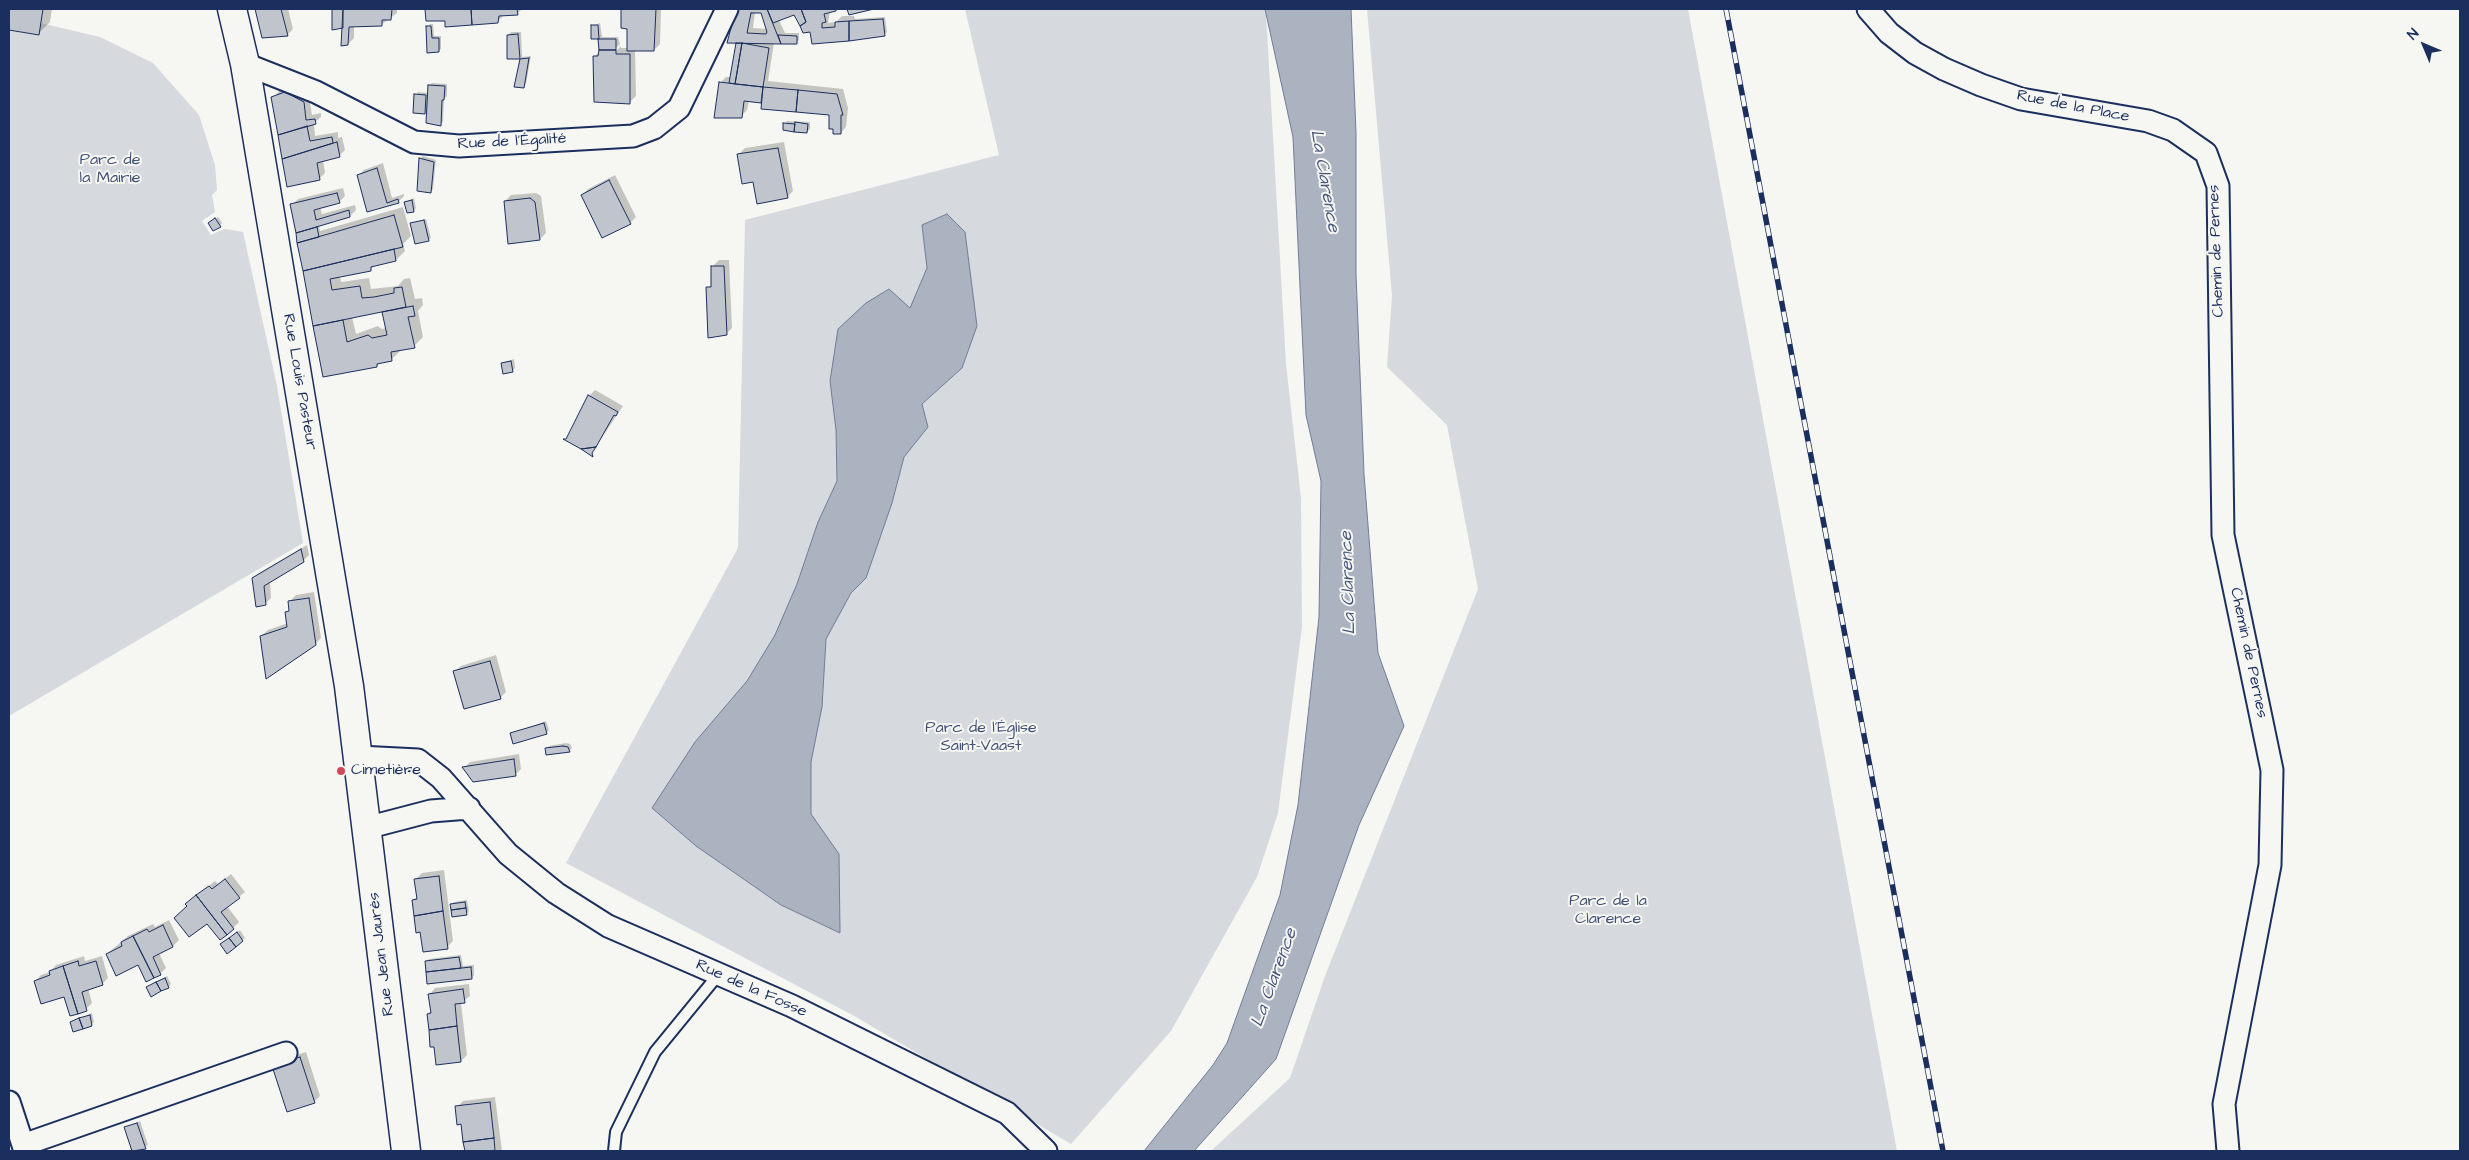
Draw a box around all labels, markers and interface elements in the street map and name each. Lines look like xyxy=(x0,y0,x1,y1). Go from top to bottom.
north arrow xyxy=(2399,20,2449,70)
text: N xyxy=(2403,24,2424,45)
street label: Rue de la Place xyxy=(2015,87,2131,127)
water label: La Clarence xyxy=(1304,128,1344,234)
street label: Rue de l'Égalité xyxy=(457,130,567,154)
park label: Parc de la Mairie xyxy=(80,151,140,189)
street label: Chemin de Pernes xyxy=(2205,184,2229,318)
street label: Rue Louis Pasteur xyxy=(278,312,320,452)
water label: La Clarence xyxy=(1336,531,1362,635)
street label: Chemin de Pernes xyxy=(2225,586,2271,720)
park label: Parc de l'Église Saint-Vaast xyxy=(925,719,1037,757)
place label: Cimetière xyxy=(351,761,421,781)
marker: Cimetière xyxy=(335,765,347,777)
street label: Rue Jean Jaurès xyxy=(365,891,399,1017)
park label: Parc de la Clarence xyxy=(1569,892,1647,930)
water label: La Clarence xyxy=(1247,926,1303,1030)
street label: Rue de la Fosse xyxy=(692,956,810,1022)

